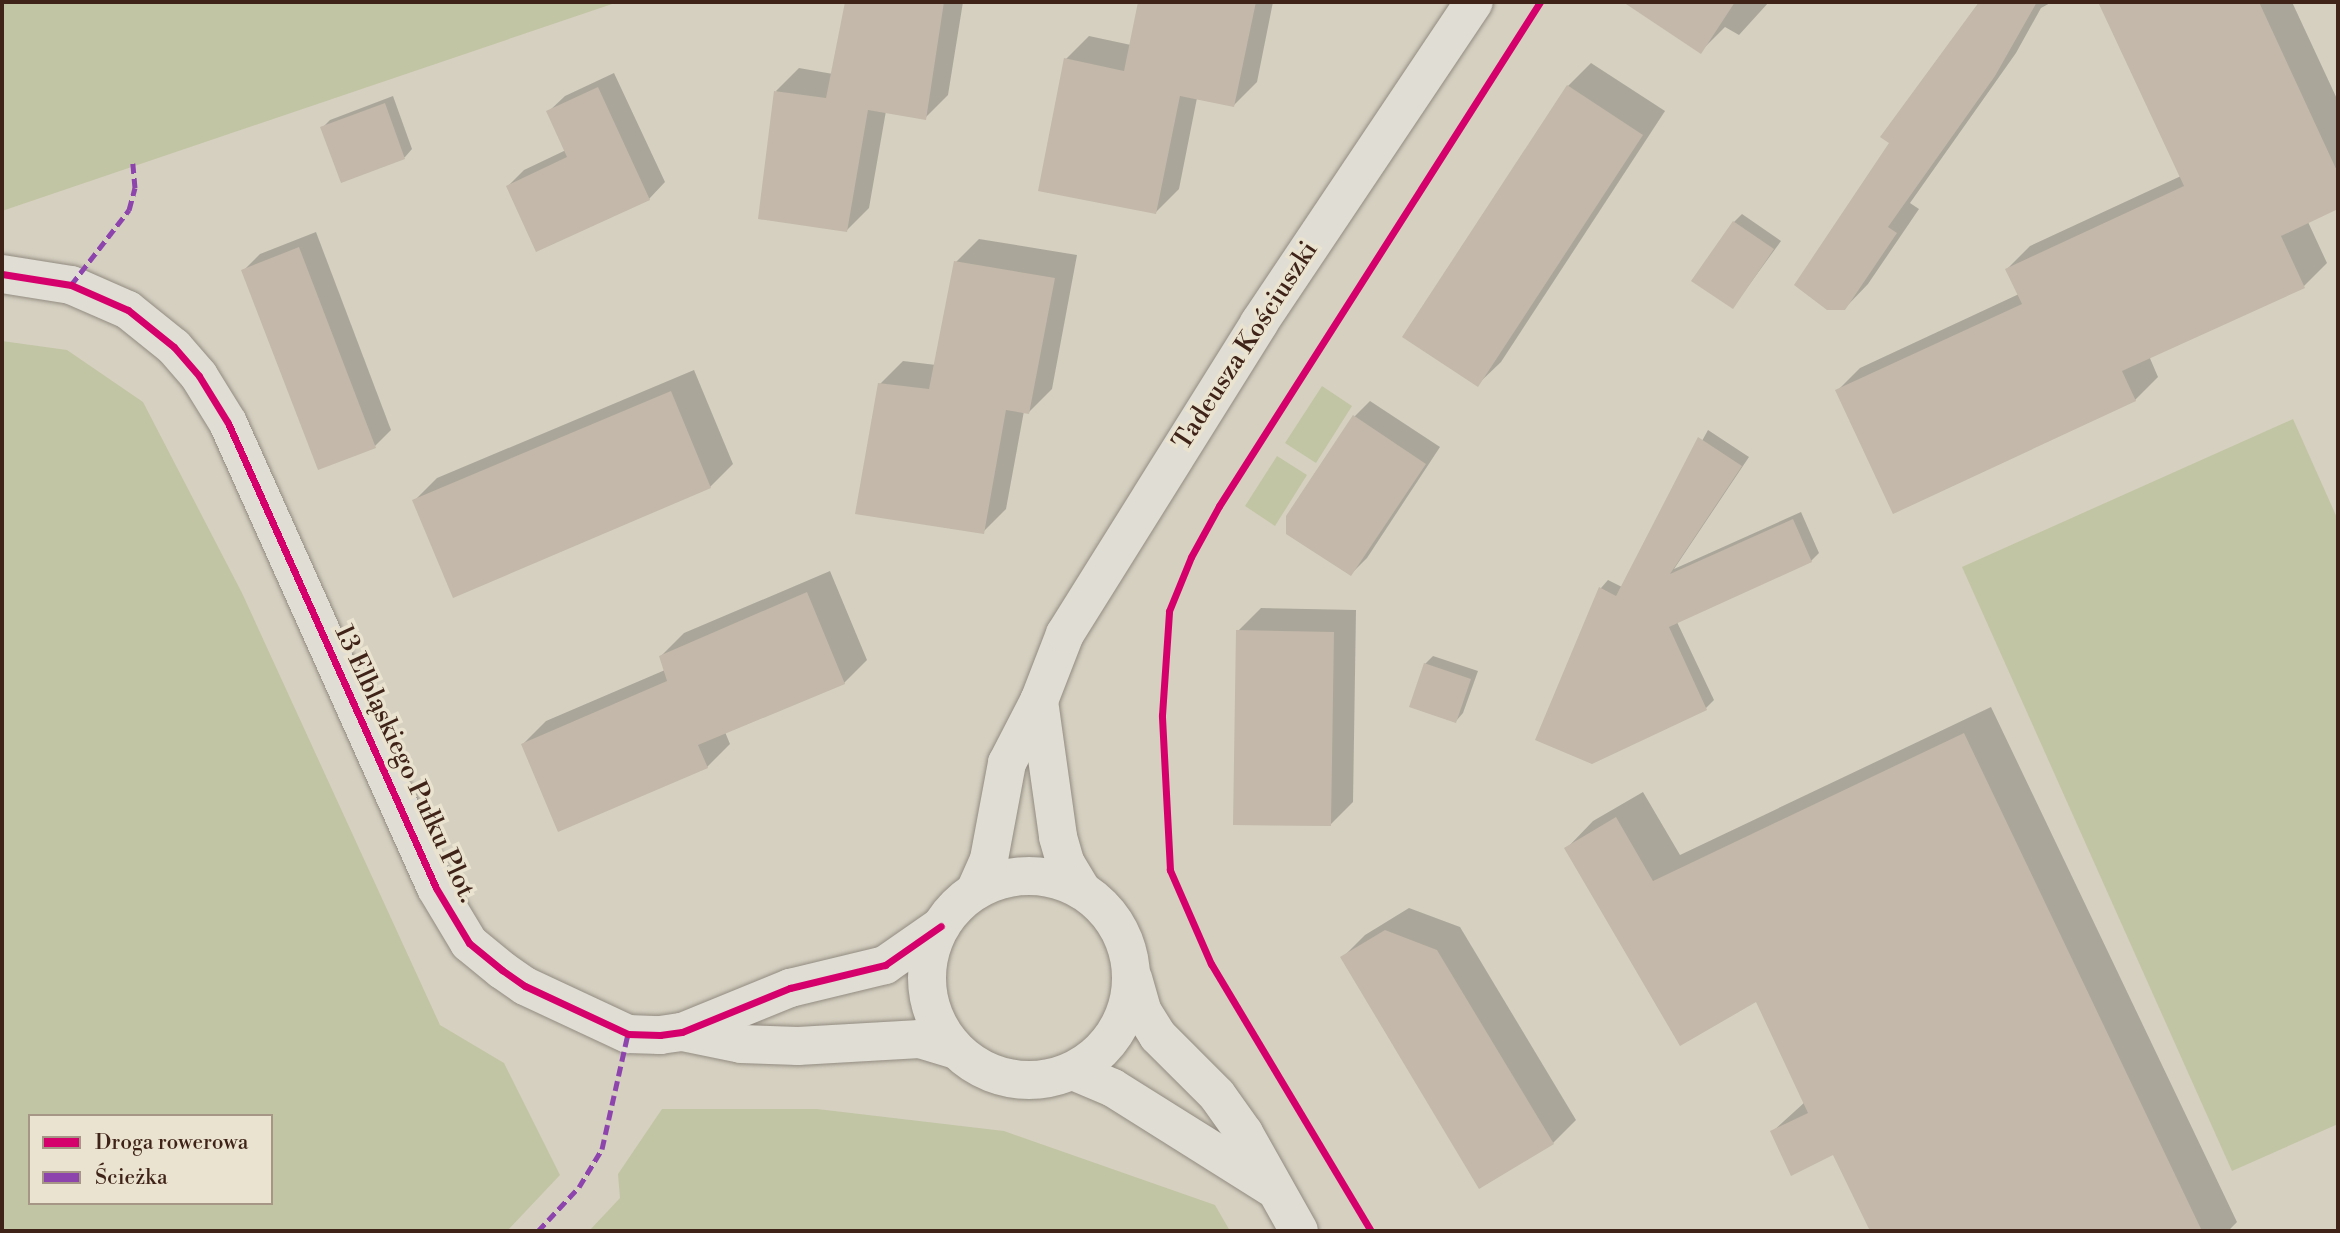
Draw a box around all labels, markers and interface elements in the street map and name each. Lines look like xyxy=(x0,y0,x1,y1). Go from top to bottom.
street label: Tadeusza Kościuszki xyxy=(1167,236,1325,456)
street label: 13 Elbląskiego Pułku Plot. xyxy=(327,620,483,908)
legend xyxy=(28,1114,273,1205)
text: Droga rowerowa xyxy=(95,1130,248,1156)
text: Ścieżka xyxy=(95,1165,168,1191)

